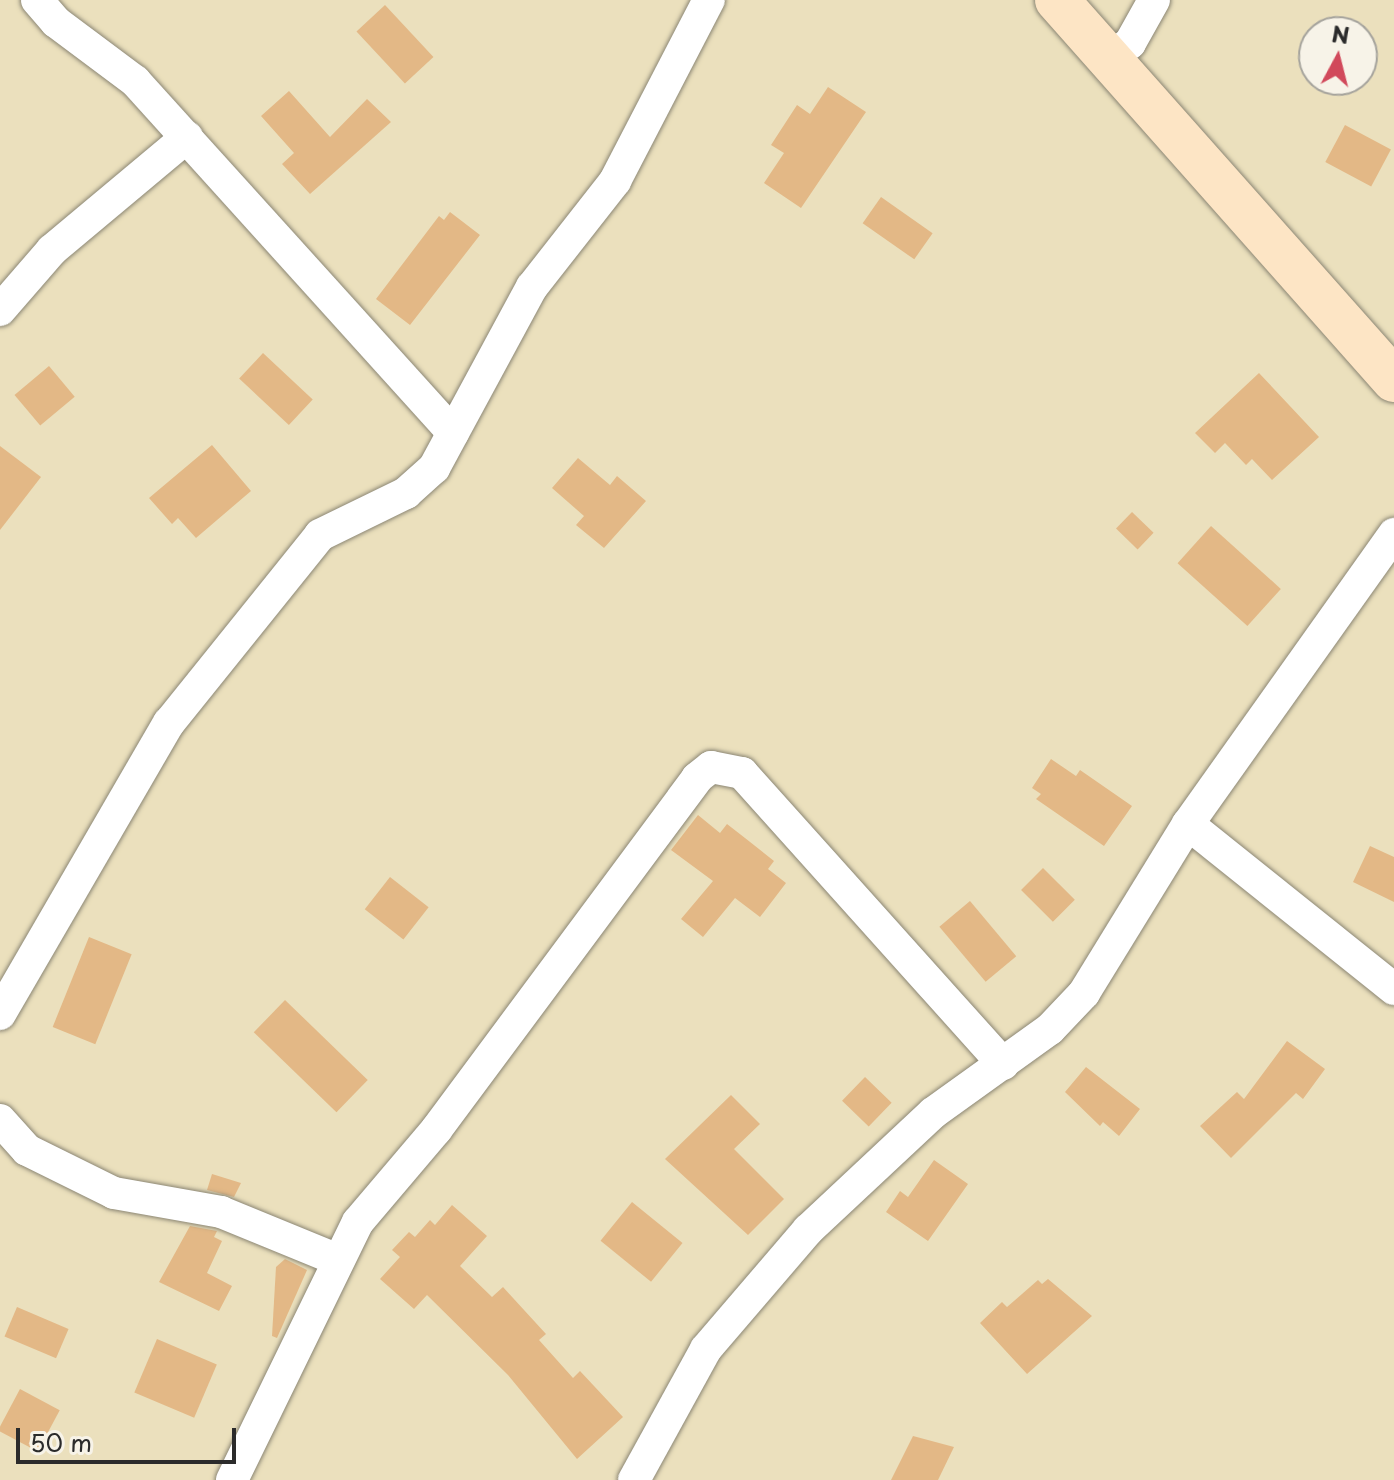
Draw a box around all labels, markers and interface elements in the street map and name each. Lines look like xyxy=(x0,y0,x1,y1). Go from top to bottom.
north arrow xyxy=(1298,16,1378,96)
text: N xyxy=(1330,16,1351,51)
scale bar xyxy=(20,1412,240,1462)
text: 50 m xyxy=(30,1424,92,1460)

